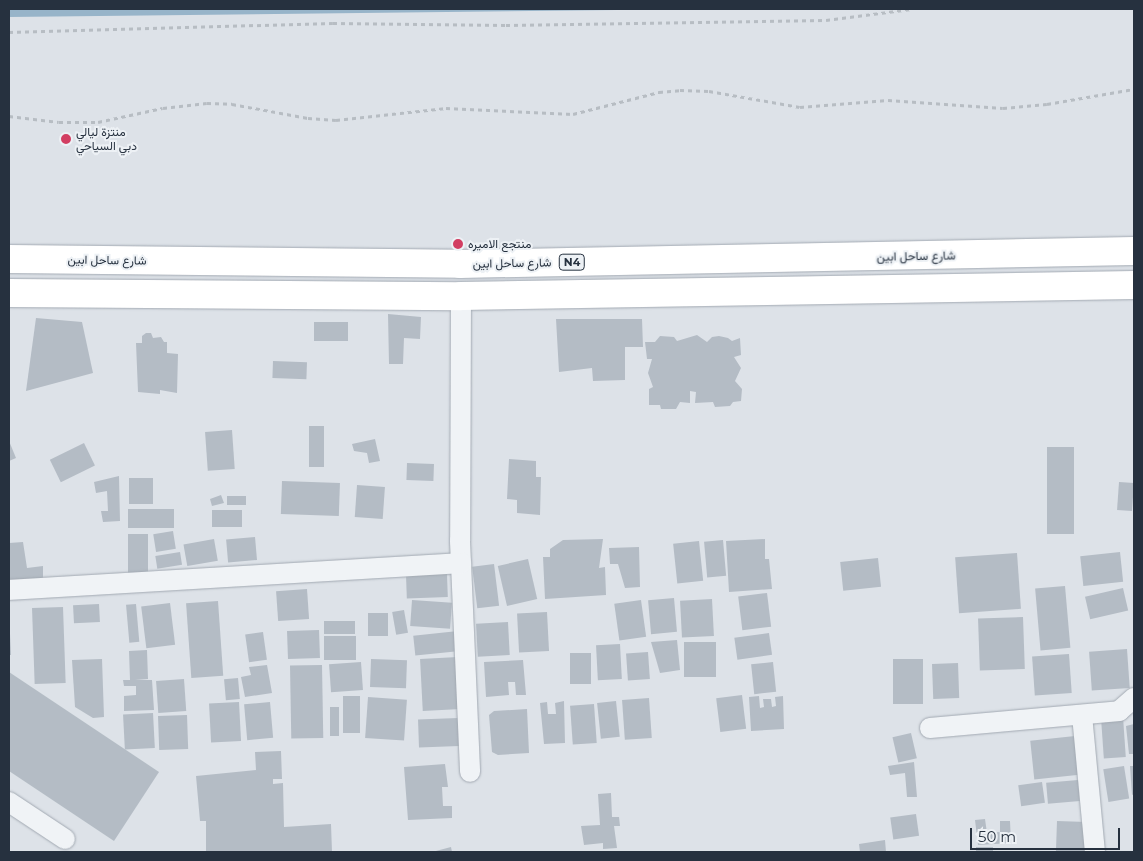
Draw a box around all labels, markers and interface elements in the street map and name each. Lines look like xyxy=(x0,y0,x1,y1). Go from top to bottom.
place label: منتزة ليالي دبي السياحي xyxy=(76,125,137,153)
marker: منتزة ليالي دبي السياحي xyxy=(60,133,72,145)
place label: منتجع الاميره xyxy=(468,237,531,251)
marker: منتجع الاميره xyxy=(452,238,464,250)
street label: شارع ساحل ابين xyxy=(876,248,956,264)
street label: شارع ساحل ابين xyxy=(67,252,147,268)
road number: N4 xyxy=(558,253,586,270)
street label: شارع ساحل ابين xyxy=(472,255,552,271)
scale bar xyxy=(973,818,1123,850)
text: 50 m xyxy=(978,827,1016,846)

